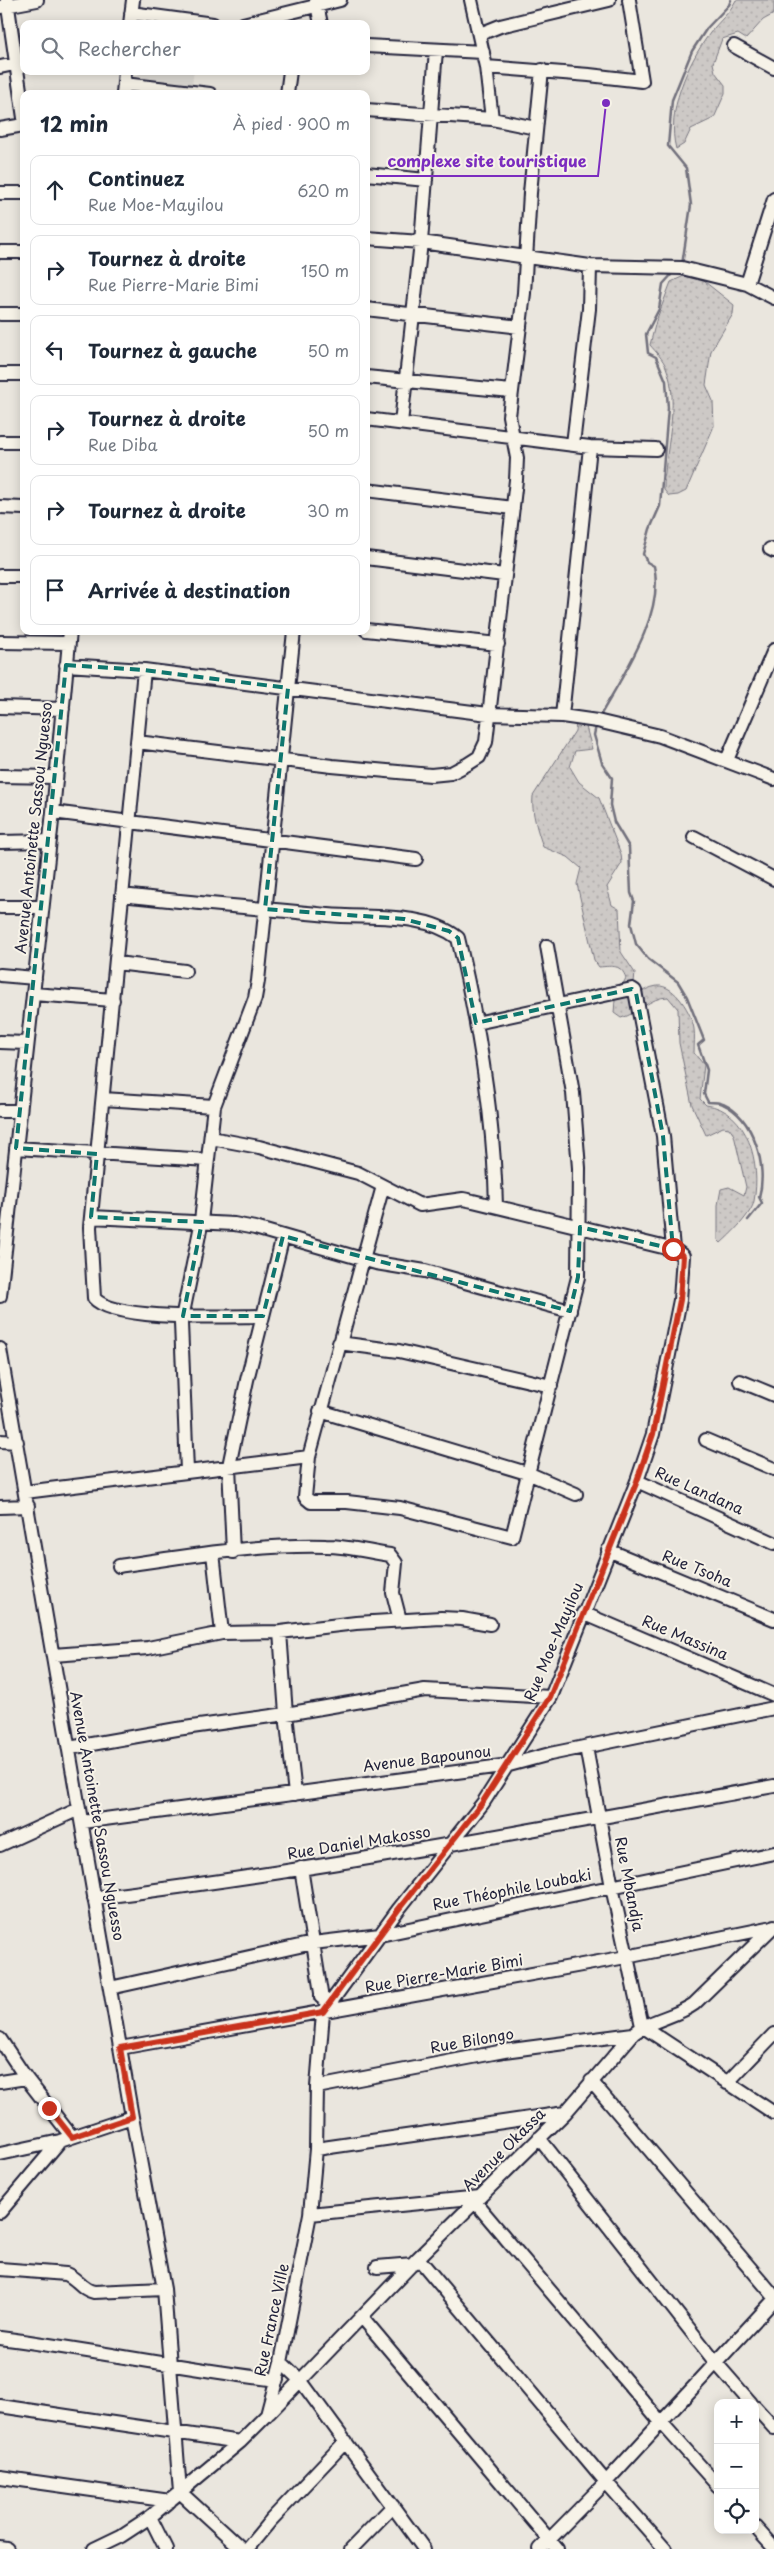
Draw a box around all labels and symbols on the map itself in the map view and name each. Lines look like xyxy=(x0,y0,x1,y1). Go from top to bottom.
callout: complexe site touristique xyxy=(376,145,598,176)
text: complexe site touristique xyxy=(387,148,587,172)
street label: Avenue Antoinette Sassou Nguesso xyxy=(8,701,57,955)
route start xyxy=(662,1238,685,1261)
street label: Rue Landana xyxy=(652,1460,748,1520)
street label: Rue Tsoha xyxy=(659,1543,737,1592)
street label: Rue Moe-Mayilou xyxy=(517,1578,588,1704)
street label: Rue Massina xyxy=(639,1608,733,1665)
street label: Avenue Antoinette Sassou Nguesso xyxy=(65,1689,132,1942)
street label: Avenue Bapounou xyxy=(361,1738,492,1777)
street label: Rue Daniel Makosso xyxy=(286,1819,432,1864)
street label: Rue Mbandja xyxy=(610,1835,651,1933)
street label: Rue Théophile Loubaki xyxy=(430,1862,593,1915)
street label: Rue Pierre-Marie Bimi xyxy=(363,1947,525,1998)
street label: Rue Bilongo xyxy=(428,2021,515,2058)
route end xyxy=(38,2097,61,2120)
street label: Avenue Okassa xyxy=(456,2102,550,2196)
street label: Rue France Ville xyxy=(247,2261,294,2378)

